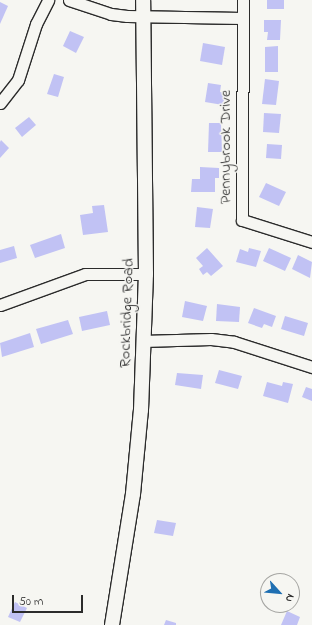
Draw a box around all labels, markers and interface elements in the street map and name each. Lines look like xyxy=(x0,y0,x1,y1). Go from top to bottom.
street label: Pennybrook Drive xyxy=(216,90,236,204)
street label: Rockbridge Road xyxy=(115,258,139,368)
north arrow xyxy=(260,573,300,613)
scale bar xyxy=(14,587,85,613)
text: N xyxy=(281,591,299,605)
text: 50 m xyxy=(19,593,43,611)

